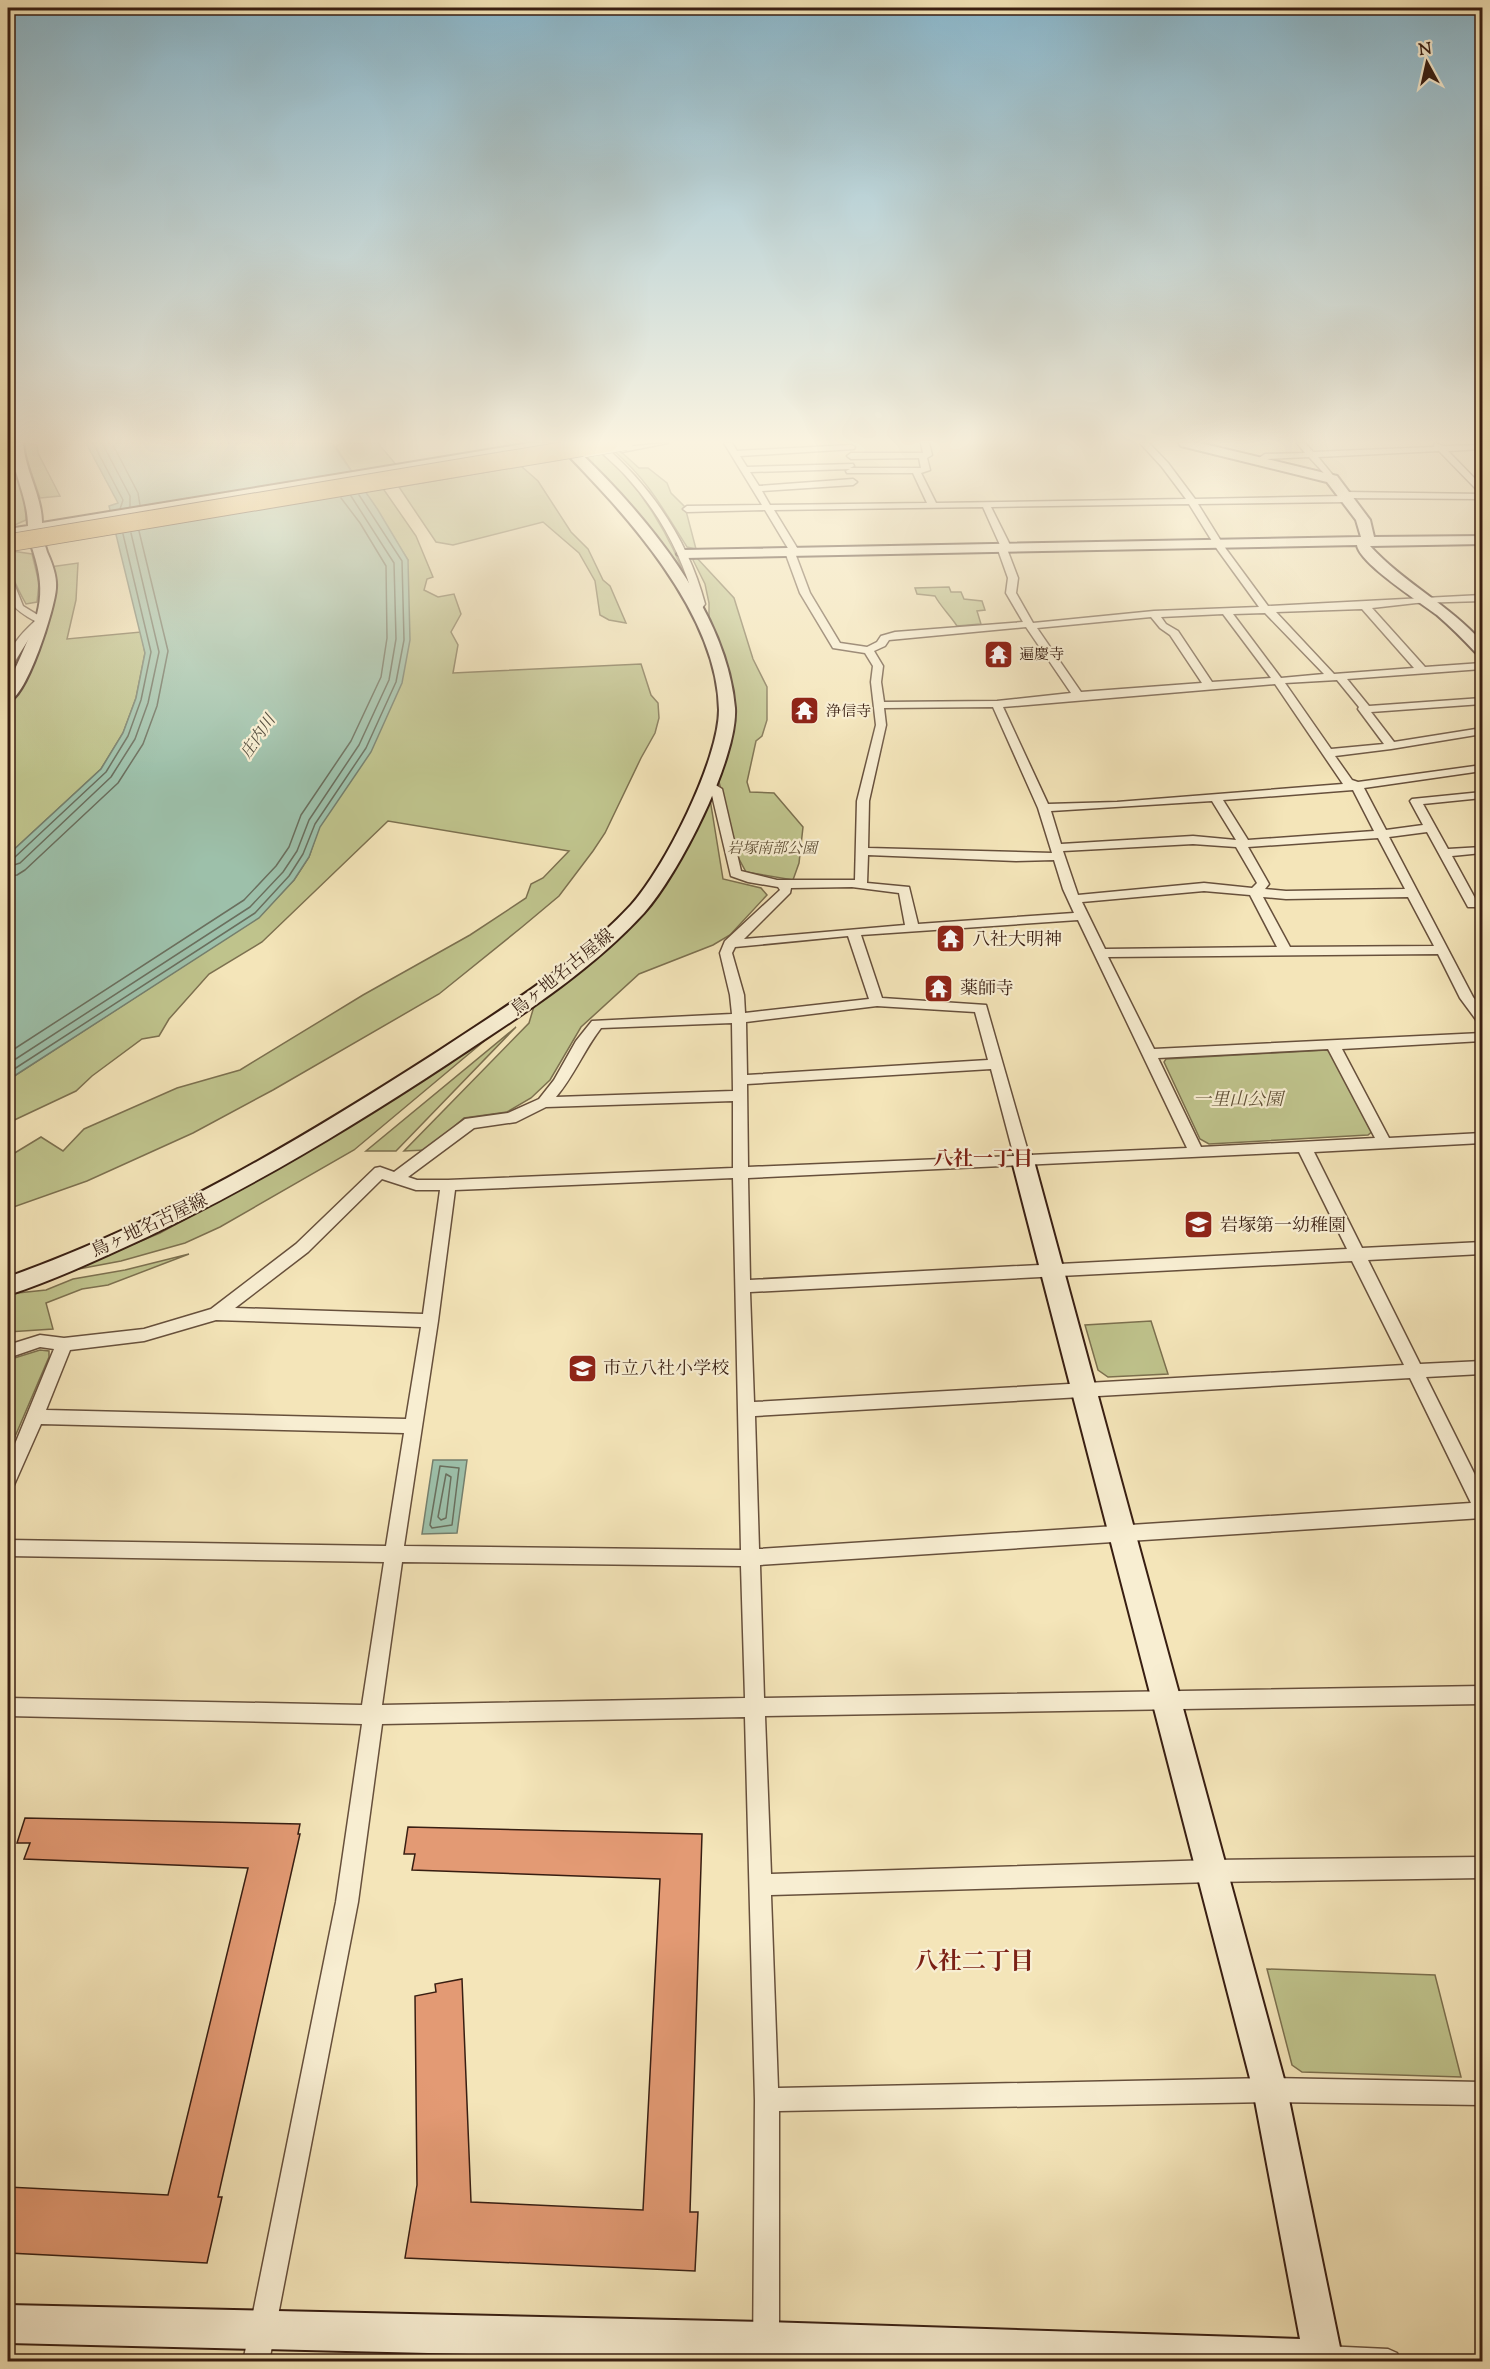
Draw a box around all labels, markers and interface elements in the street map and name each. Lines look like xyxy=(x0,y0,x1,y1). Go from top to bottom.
north arrow xyxy=(1397,33,1457,93)
text: N xyxy=(1417,38,1433,63)
temple icon: 遍慶寺 xyxy=(982,638,1014,670)
place label: 遍慶寺 xyxy=(1019,645,1064,666)
temple icon: 浄信寺 xyxy=(789,695,821,727)
place label: 浄信寺 xyxy=(826,702,871,723)
water label: 庄内川 xyxy=(236,709,283,764)
park label: 岩塚南部公園 xyxy=(727,839,820,860)
temple icon: 八社大明神 xyxy=(935,923,967,955)
street label: 鳥ヶ地名古屋線 xyxy=(506,924,620,1023)
place label: 八社大明神 xyxy=(972,928,1062,954)
temple icon: 薬師寺 xyxy=(923,972,955,1004)
place label: 薬師寺 xyxy=(960,977,1014,1003)
park label: 一里山公園 xyxy=(1193,1088,1286,1114)
district label: 八社一丁目 xyxy=(933,1146,1033,1175)
street label: 鳥ヶ地名古屋線 xyxy=(87,1188,212,1265)
school or university icon: 岩塚第一幼稚園 xyxy=(1183,1209,1215,1241)
place label: 岩塚第一幼稚園 xyxy=(1220,1214,1346,1240)
school or university icon: 市立八社小学校 xyxy=(566,1352,598,1384)
place label: 市立八社小学校 xyxy=(603,1357,729,1383)
district label: 八社二丁目 xyxy=(914,1946,1034,1980)

